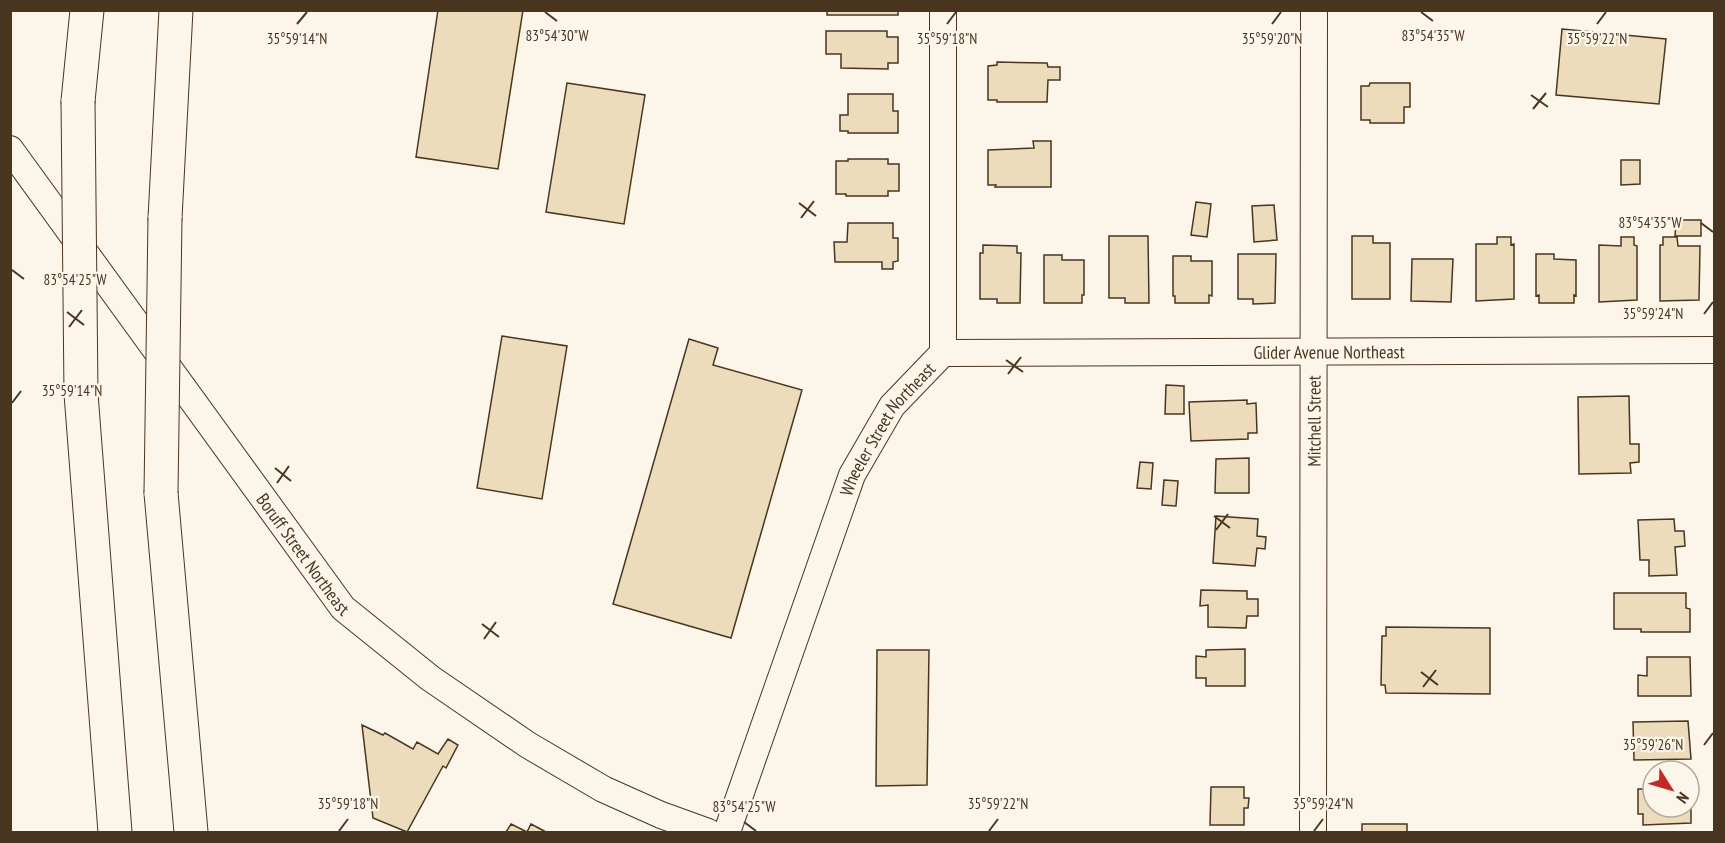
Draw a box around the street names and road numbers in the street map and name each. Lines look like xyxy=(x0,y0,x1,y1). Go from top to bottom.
street label: Glider Avenue Northeast xyxy=(1253,340,1405,363)
street label: Wheeler Street Northeast xyxy=(834,357,940,499)
street label: Mitchell Street xyxy=(1302,375,1325,467)
street label: Boruff Street Northeast xyxy=(252,488,354,620)

